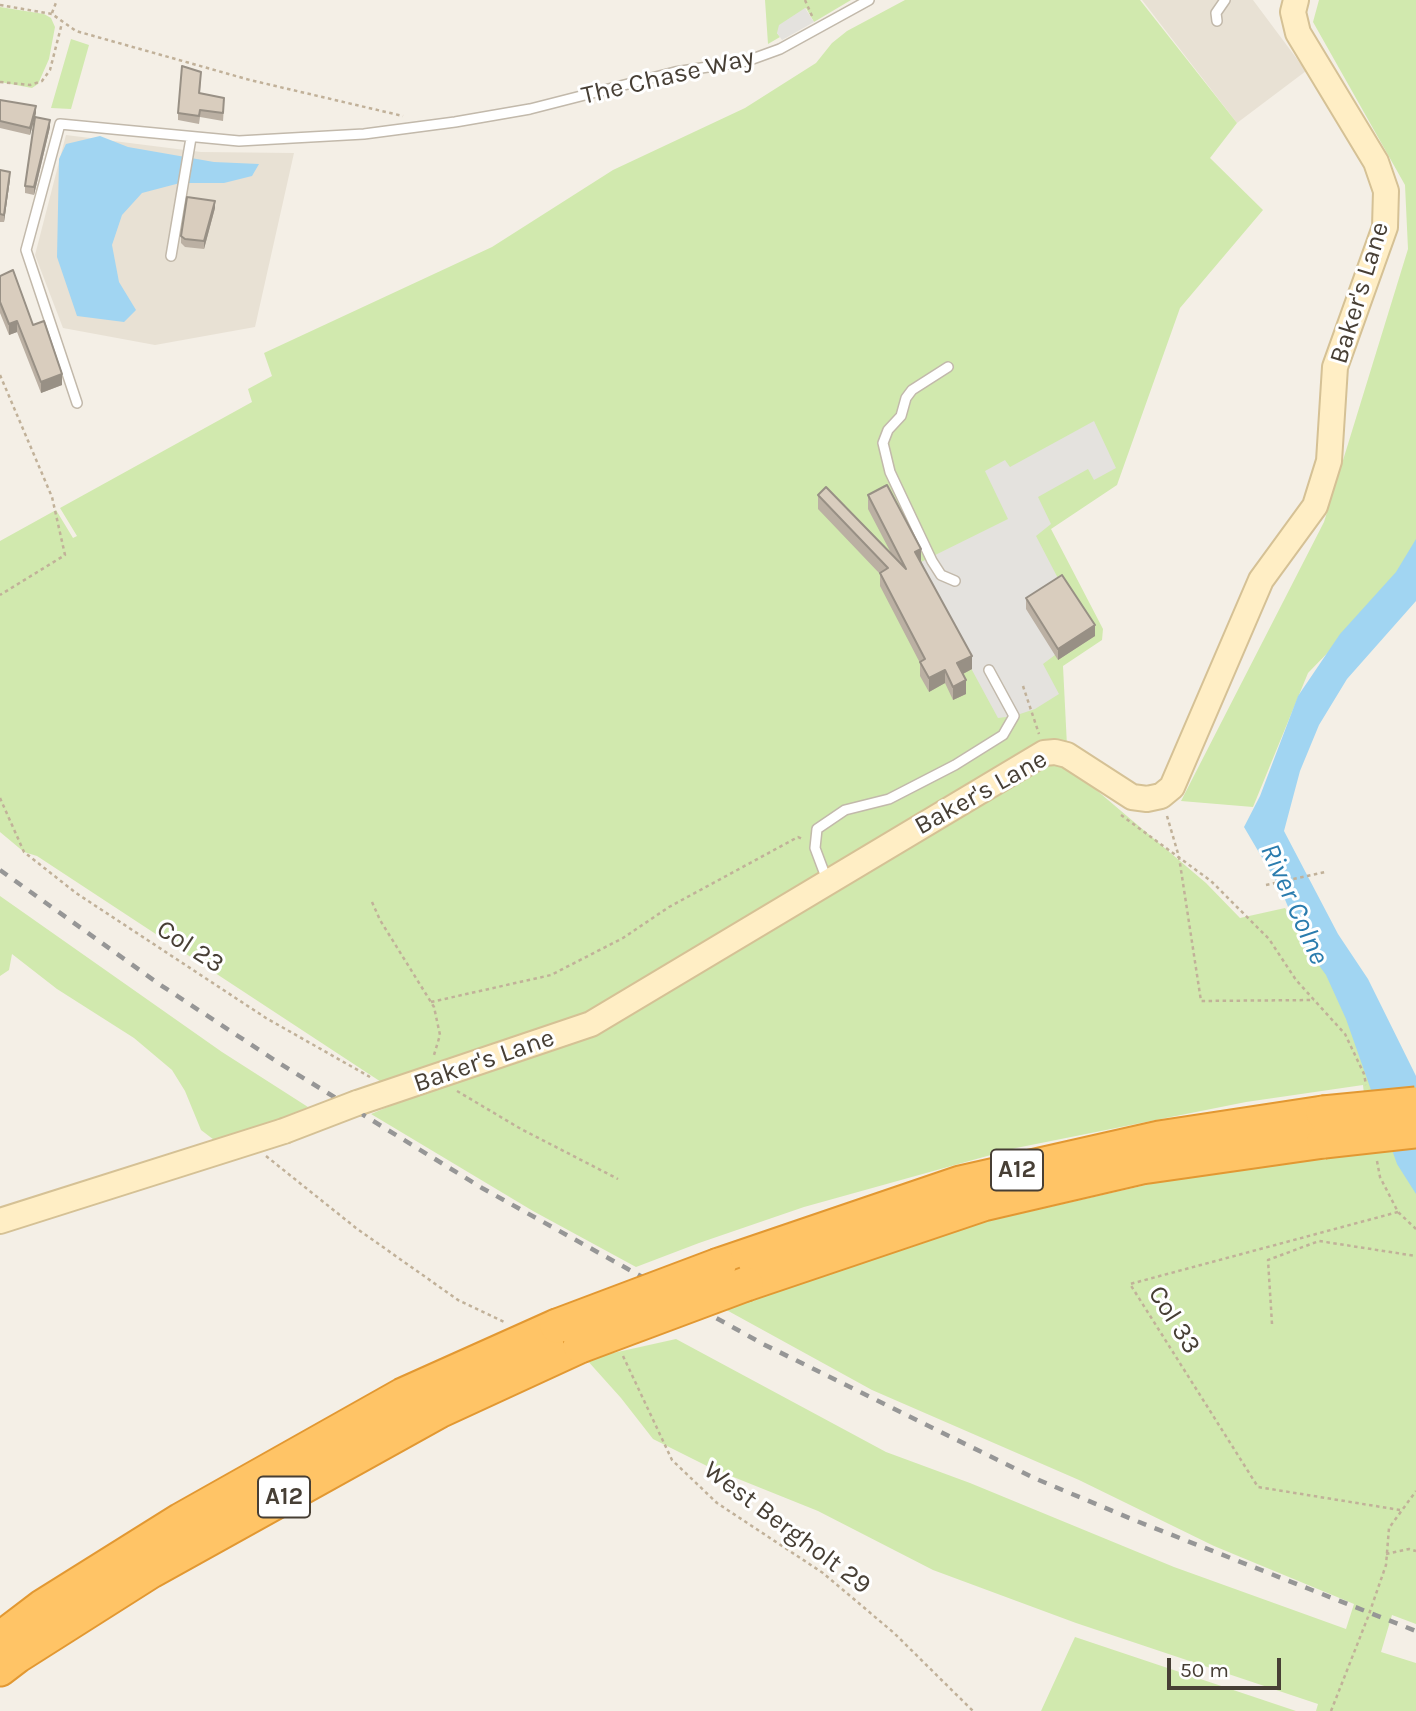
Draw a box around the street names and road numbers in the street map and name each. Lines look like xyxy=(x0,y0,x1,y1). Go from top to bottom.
street label: The Chase Way xyxy=(579,42,757,112)
street label: Baker's Lane xyxy=(1324,218,1396,368)
street label: Baker's Lane xyxy=(909,744,1053,842)
street label: Col 23 xyxy=(150,914,230,980)
street label: Baker's Lane xyxy=(410,1022,558,1100)
road number: A12 xyxy=(991,1150,1043,1190)
street label: Col 33 xyxy=(1141,1280,1207,1360)
street label: West Bergholt 29 xyxy=(697,1455,877,1601)
road number: A12 xyxy=(258,1476,310,1518)

